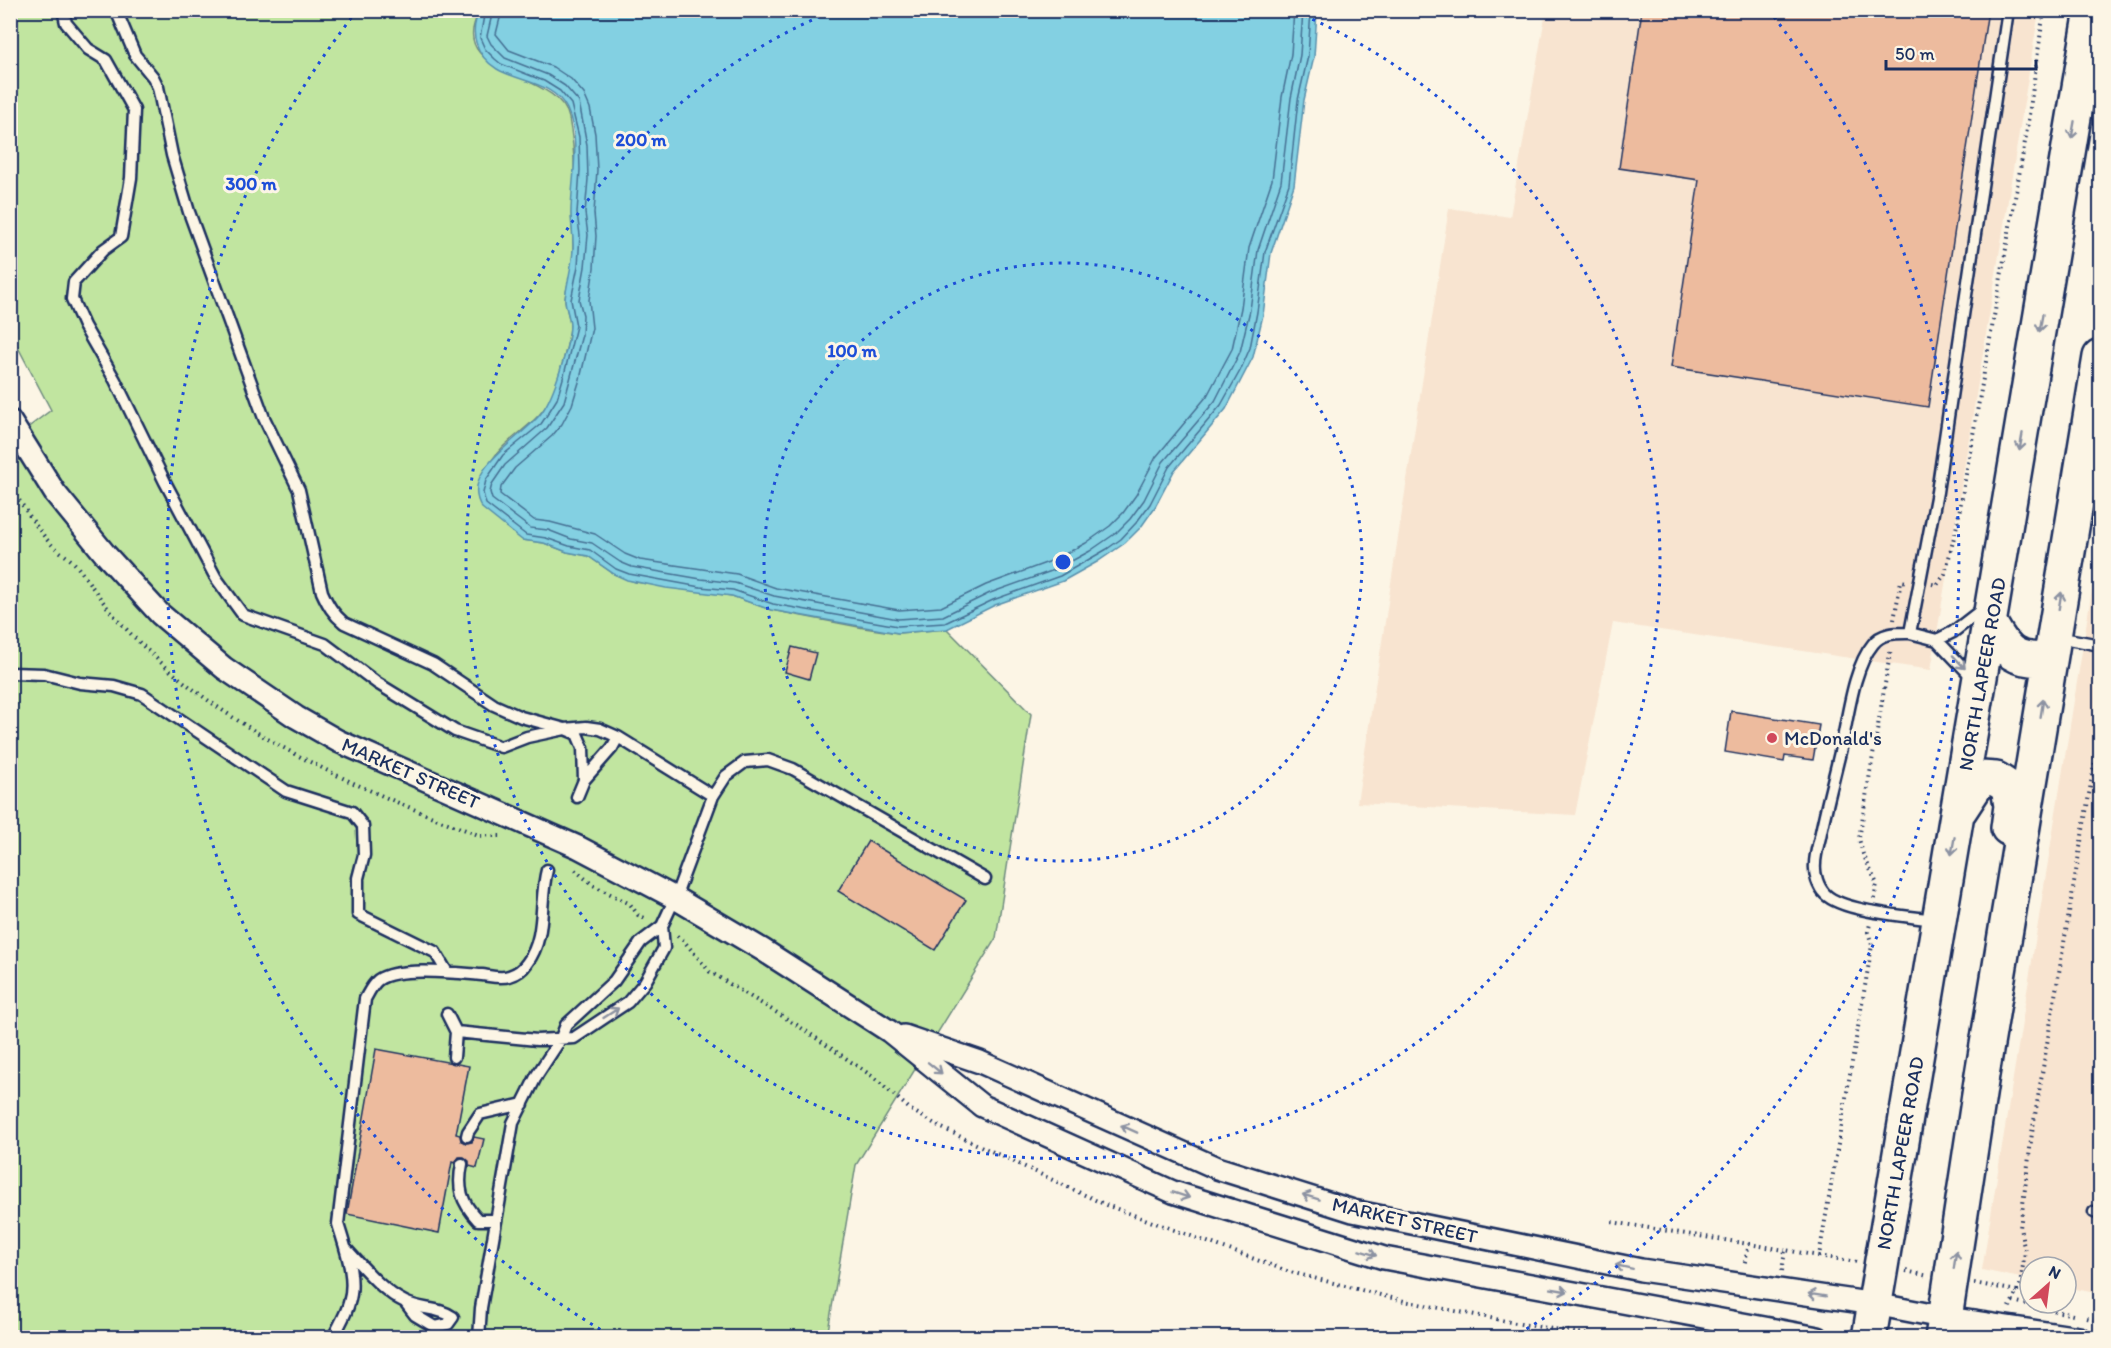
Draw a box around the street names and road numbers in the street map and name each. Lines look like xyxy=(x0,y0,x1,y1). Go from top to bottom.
street label: NORTH LAPEER ROAD xyxy=(1953,575,2011,773)
street label: MARKET STREET xyxy=(338,732,484,814)
street label: NORTH LAPEER ROAD xyxy=(1871,1054,1929,1252)
street label: MARKET STREET xyxy=(1330,1192,1480,1248)

